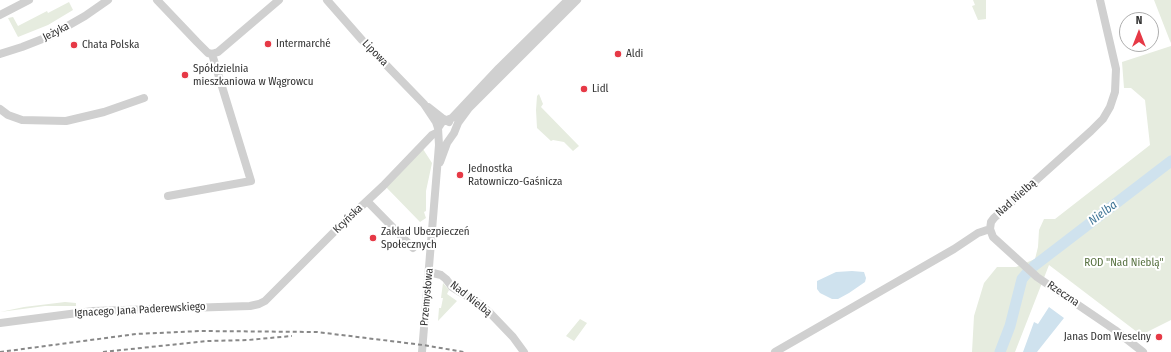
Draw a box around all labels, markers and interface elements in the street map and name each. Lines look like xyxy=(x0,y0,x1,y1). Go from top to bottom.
north arrow xyxy=(1119,12,1159,52)
text: N xyxy=(1136,14,1142,27)
street label: Jeżyka xyxy=(41,20,71,44)
place label: Intermarché xyxy=(276,37,331,51)
street label: Lipowa xyxy=(359,37,391,69)
place label: Chata Polska xyxy=(82,38,139,52)
marker: Intermarché xyxy=(263,39,273,49)
marker: Chata Polska xyxy=(69,40,79,50)
place label: Aldi xyxy=(626,47,643,61)
marker: Aldi xyxy=(613,49,623,59)
place label: Spółdzielnia mieszkaniowa w Wągrowcu xyxy=(193,62,313,88)
marker: Spółdzielnia mieszkaniowa w Wągrowcu xyxy=(180,70,190,80)
place label: Lidl xyxy=(592,82,608,96)
marker: Lidl xyxy=(579,84,589,94)
place label: Jednostka Ratowniczo-Gaśnicza xyxy=(468,162,562,188)
marker: Jednostka Ratowniczo-Gaśnicza xyxy=(455,170,465,180)
street label: Nad Nielbą xyxy=(993,177,1039,219)
water label: Nielba xyxy=(1086,198,1120,228)
street label: Kcyńska xyxy=(330,202,366,236)
place label: Zakład Ubezpieczeń Społecznych xyxy=(381,225,470,251)
marker: Zakład Ubezpieczeń Społecznych xyxy=(368,233,378,243)
park label: ROD "Nad Nieblą" xyxy=(1084,256,1164,270)
street label: Przemysłowa xyxy=(418,267,436,327)
street label: Rzeczna xyxy=(1044,278,1082,310)
street label: Nad Nielbą xyxy=(447,279,495,319)
street label: Ignacego Jana Paderewskiego xyxy=(74,300,206,320)
place label: Janas Dom Weselny xyxy=(1064,330,1151,344)
marker: Janas Dom Weselny xyxy=(1154,332,1164,342)

